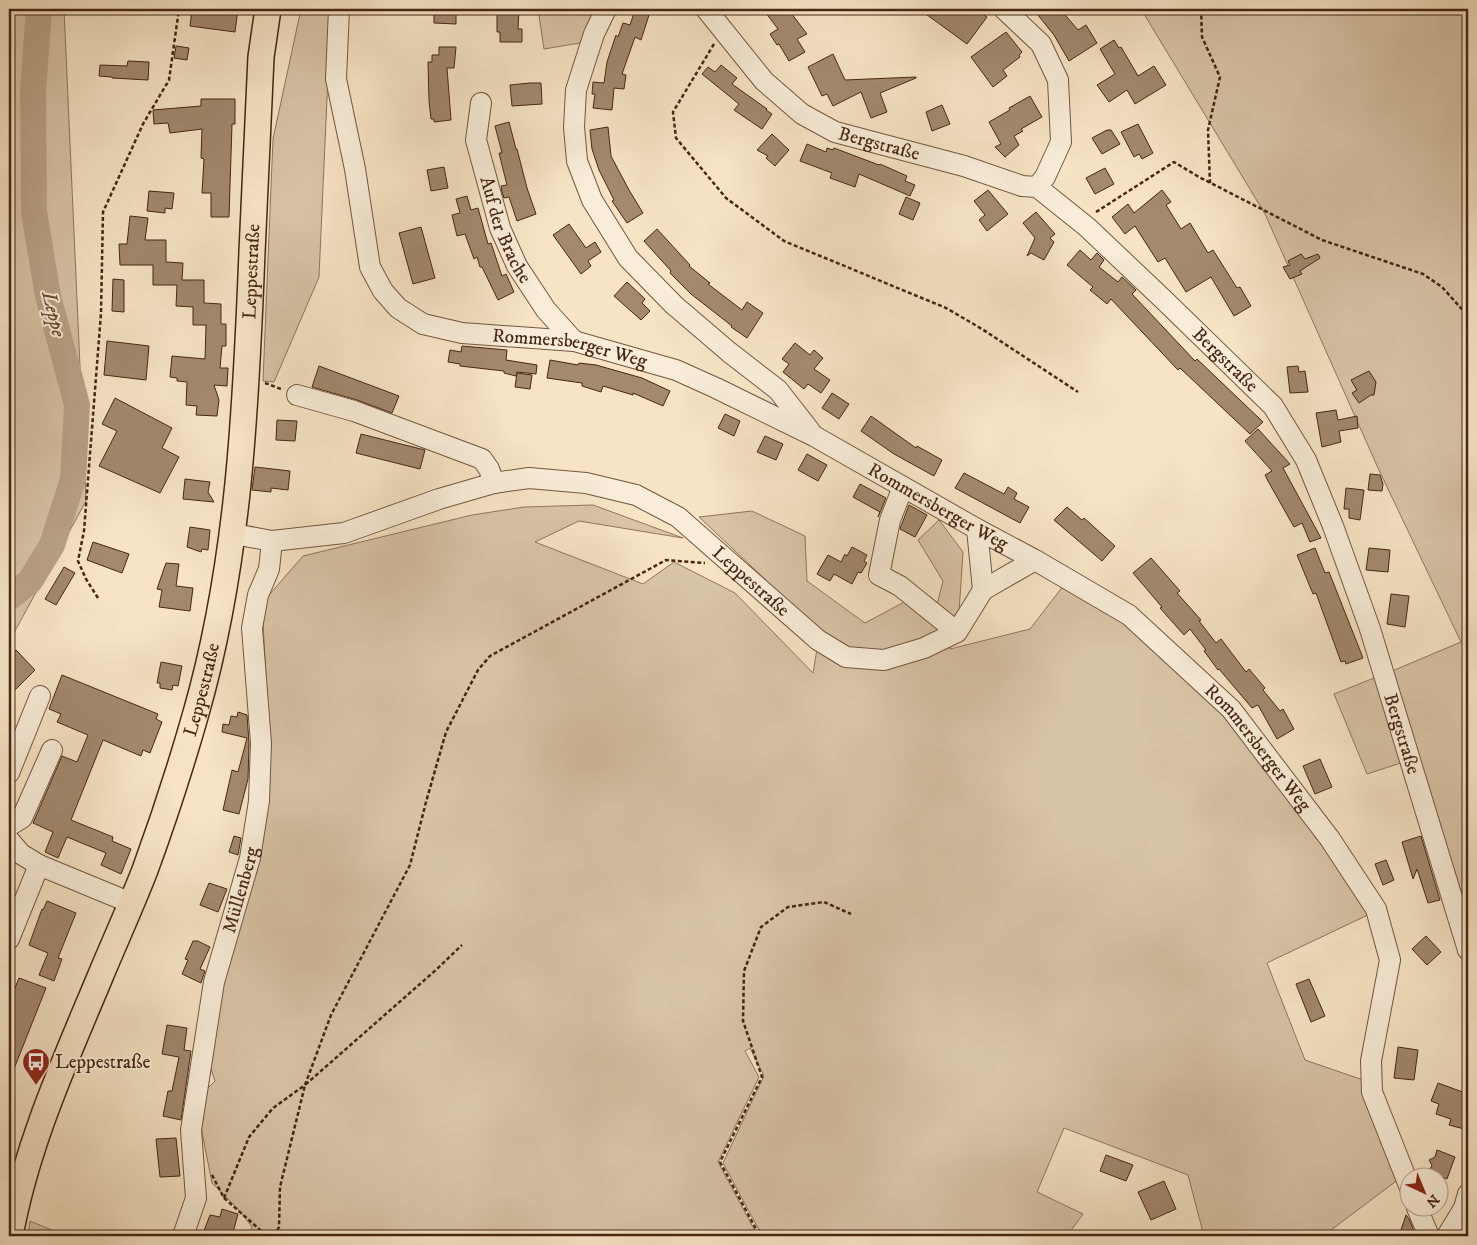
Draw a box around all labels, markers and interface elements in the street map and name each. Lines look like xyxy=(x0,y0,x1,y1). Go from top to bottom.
street label: Bergstraße xyxy=(836,122,922,165)
street label: Auf der Brache xyxy=(475,174,537,288)
street label: Leppestraße xyxy=(238,223,265,320)
water label: Leppe xyxy=(35,288,71,340)
street label: Bergstraße xyxy=(1188,322,1263,397)
street label: Rommersberger Weg xyxy=(492,324,651,373)
street label: Rommersberger Weg xyxy=(864,458,1013,555)
street label: Leppestraße xyxy=(708,541,795,621)
street label: Leppestraße xyxy=(178,641,225,739)
street label: Rommersberger Weg xyxy=(1200,679,1317,816)
street label: Bergstraße xyxy=(1379,691,1425,777)
street label: Müllenberg xyxy=(217,845,263,936)
bus stop icon: Leppestraße xyxy=(21,1047,51,1086)
place label: Leppestraße xyxy=(55,1051,151,1074)
north arrow xyxy=(1400,1168,1450,1218)
text: N xyxy=(1422,1190,1443,1211)

